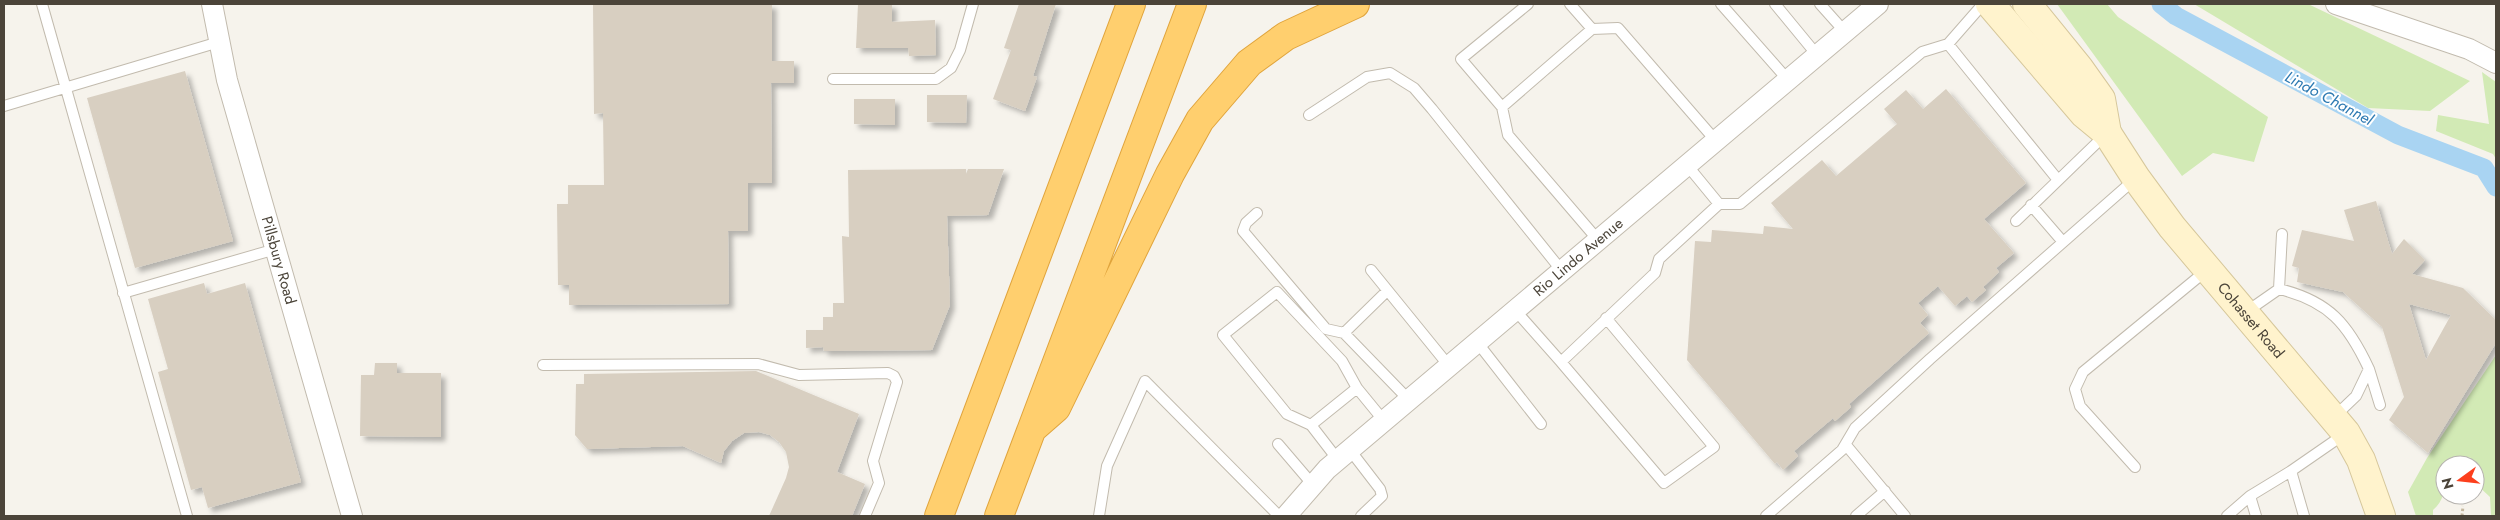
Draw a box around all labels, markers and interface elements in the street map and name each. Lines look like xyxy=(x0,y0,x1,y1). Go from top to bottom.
water label: Lindo Channel xyxy=(2281,65,2378,132)
street label: Rio Lindo Avenue xyxy=(1528,212,1628,301)
street label: Pillsbury Road xyxy=(256,214,302,307)
street label: Cohasset Road xyxy=(2212,277,2290,363)
north arrow xyxy=(2435,455,2485,505)
text: N xyxy=(2436,475,2459,491)

